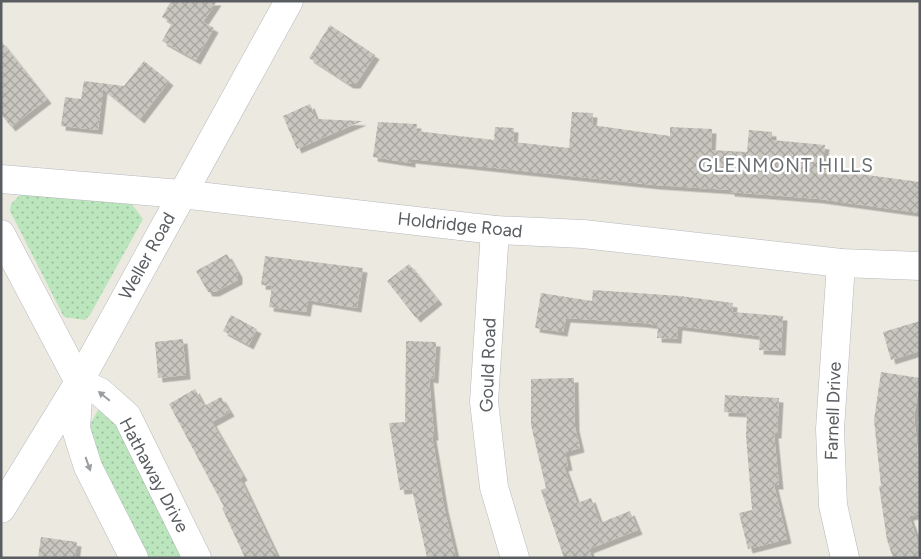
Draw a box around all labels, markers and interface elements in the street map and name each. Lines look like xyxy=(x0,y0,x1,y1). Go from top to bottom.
district label: GLENMONT HILLS xyxy=(698,154,874,177)
street label: Holdridge Road xyxy=(396,207,524,243)
street label: Weller Road xyxy=(114,209,180,303)
street label: Gould Road xyxy=(475,317,501,413)
street label: Farnell Drive xyxy=(820,361,846,461)
one-way arrow xyxy=(97,390,110,401)
street label: Hathaway Drive xyxy=(114,414,194,536)
one-way arrow xyxy=(84,457,92,472)

